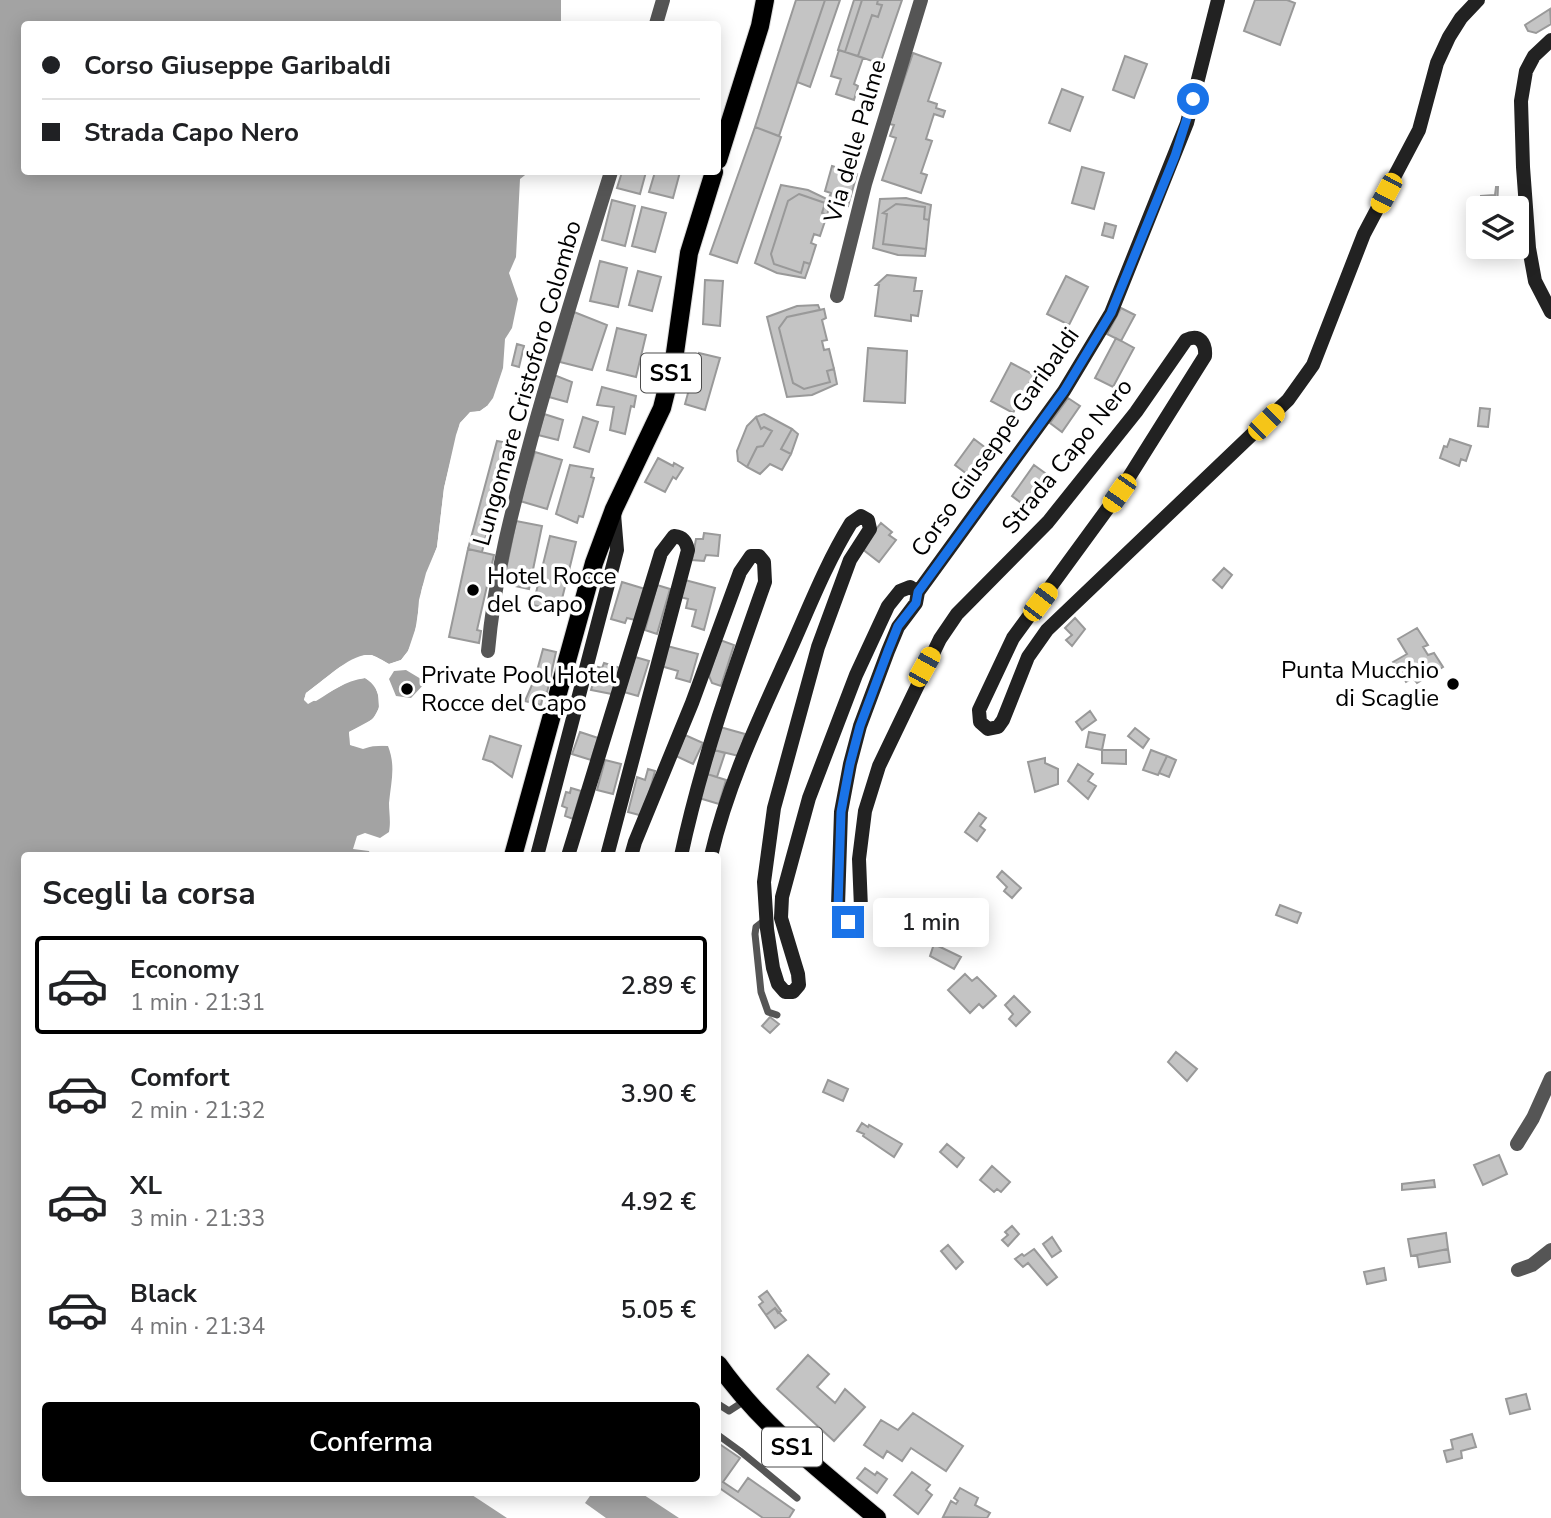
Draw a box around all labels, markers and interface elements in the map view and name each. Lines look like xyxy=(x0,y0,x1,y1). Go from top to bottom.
text: Corso Giuseppe Garibaldi xyxy=(84,48,391,83)
street label: Via delle Palme xyxy=(816,56,894,227)
route start xyxy=(1177,83,1209,115)
text: Strada Capo Nero xyxy=(84,115,299,150)
car xyxy=(1367,170,1406,216)
map controls xyxy=(1466,196,1529,259)
button: layers xyxy=(1466,196,1529,259)
street label: Lungomare Cristoforo Colombo xyxy=(465,217,589,549)
street label: Corso Giuseppe Garibaldi xyxy=(903,321,1087,563)
road number: SS1 xyxy=(641,354,701,392)
street label: Strada Capo Nero xyxy=(994,372,1140,540)
car xyxy=(1244,400,1289,444)
car xyxy=(1099,470,1140,516)
place label: Hotel Rocce del Capo xyxy=(487,560,616,620)
car xyxy=(1019,579,1062,625)
marker: Hotel Rocce del Capo xyxy=(465,582,481,598)
car xyxy=(905,644,944,690)
place label: Punta Mucchio di Scaglie xyxy=(1281,654,1439,714)
place label: Private Pool Hotel Rocce del Capo xyxy=(421,659,616,719)
marker: Punta Mucchio di Scaglie xyxy=(1445,676,1461,692)
marker: Private Pool Hotel Rocce del Capo xyxy=(399,681,415,697)
text: Scegli la corsa xyxy=(42,872,256,915)
callout: 1 min xyxy=(872,898,988,946)
route end xyxy=(832,906,864,938)
text: 1 min xyxy=(902,907,960,938)
text: Economy xyxy=(130,952,239,987)
icon: car xyxy=(46,954,109,1017)
text: 2.89 € xyxy=(621,968,696,1003)
text: 1 min · 21:31 xyxy=(130,987,265,1018)
text: Comfort xyxy=(130,1060,230,1095)
icon: car xyxy=(46,1062,109,1125)
text: 3.90 € xyxy=(621,1076,696,1111)
text: 2 min · 21:32 xyxy=(130,1095,265,1126)
text: XL xyxy=(130,1168,162,1203)
icon: car xyxy=(46,1170,109,1233)
text: 4.92 € xyxy=(621,1184,696,1219)
text: 3 min · 21:33 xyxy=(130,1203,265,1234)
text: Black xyxy=(130,1276,197,1311)
icon: car xyxy=(46,1278,109,1341)
text: 5.05 € xyxy=(621,1292,696,1327)
text: 4 min · 21:34 xyxy=(130,1311,265,1342)
button: Conferma xyxy=(42,1402,700,1482)
road number: SS1 xyxy=(762,1428,822,1466)

